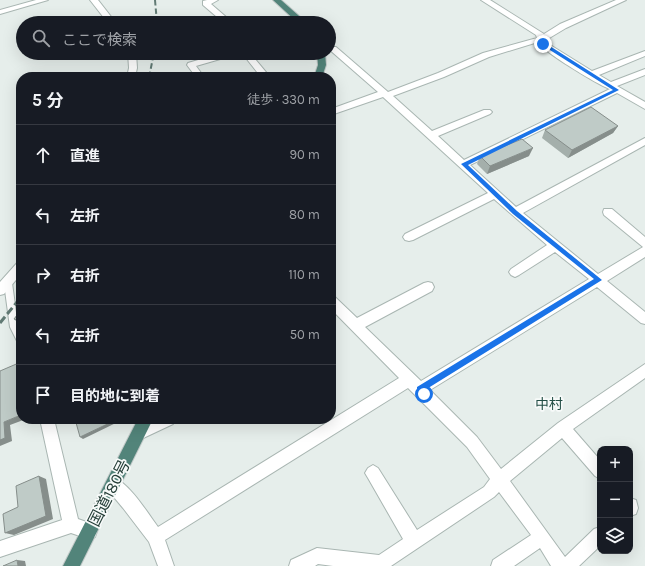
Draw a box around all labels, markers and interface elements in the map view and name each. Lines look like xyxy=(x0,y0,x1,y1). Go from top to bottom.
search box xyxy=(16,16,336,60)
icon: search xyxy=(30,27,52,49)
text: ここで検索 xyxy=(62,31,137,49)
route end xyxy=(534,35,552,53)
text: 5 分 xyxy=(32,90,63,110)
text: 徒歩 · 330 m xyxy=(247,92,320,107)
icon: ahead xyxy=(32,144,54,166)
text: 直進 xyxy=(70,147,100,165)
text: 90 m xyxy=(289,147,320,162)
icon: left xyxy=(32,204,54,226)
text: 左折 xyxy=(70,207,100,225)
text: 80 m xyxy=(289,207,320,222)
icon: right xyxy=(32,264,54,286)
text: 右折 xyxy=(70,267,100,285)
text: 110 m xyxy=(288,267,320,282)
icon: left xyxy=(32,324,54,346)
text: 左折 xyxy=(70,327,100,345)
text: 50 m xyxy=(290,327,320,342)
icon: arrive xyxy=(32,384,54,406)
route start xyxy=(415,385,433,403)
text: 目的地に到着 xyxy=(70,387,160,405)
district label: 中村 xyxy=(535,396,563,413)
map controls xyxy=(597,446,633,554)
button: + xyxy=(597,446,633,482)
street label: 国道180号 xyxy=(84,456,134,530)
button: − xyxy=(597,482,633,518)
button: layers xyxy=(597,518,633,554)

